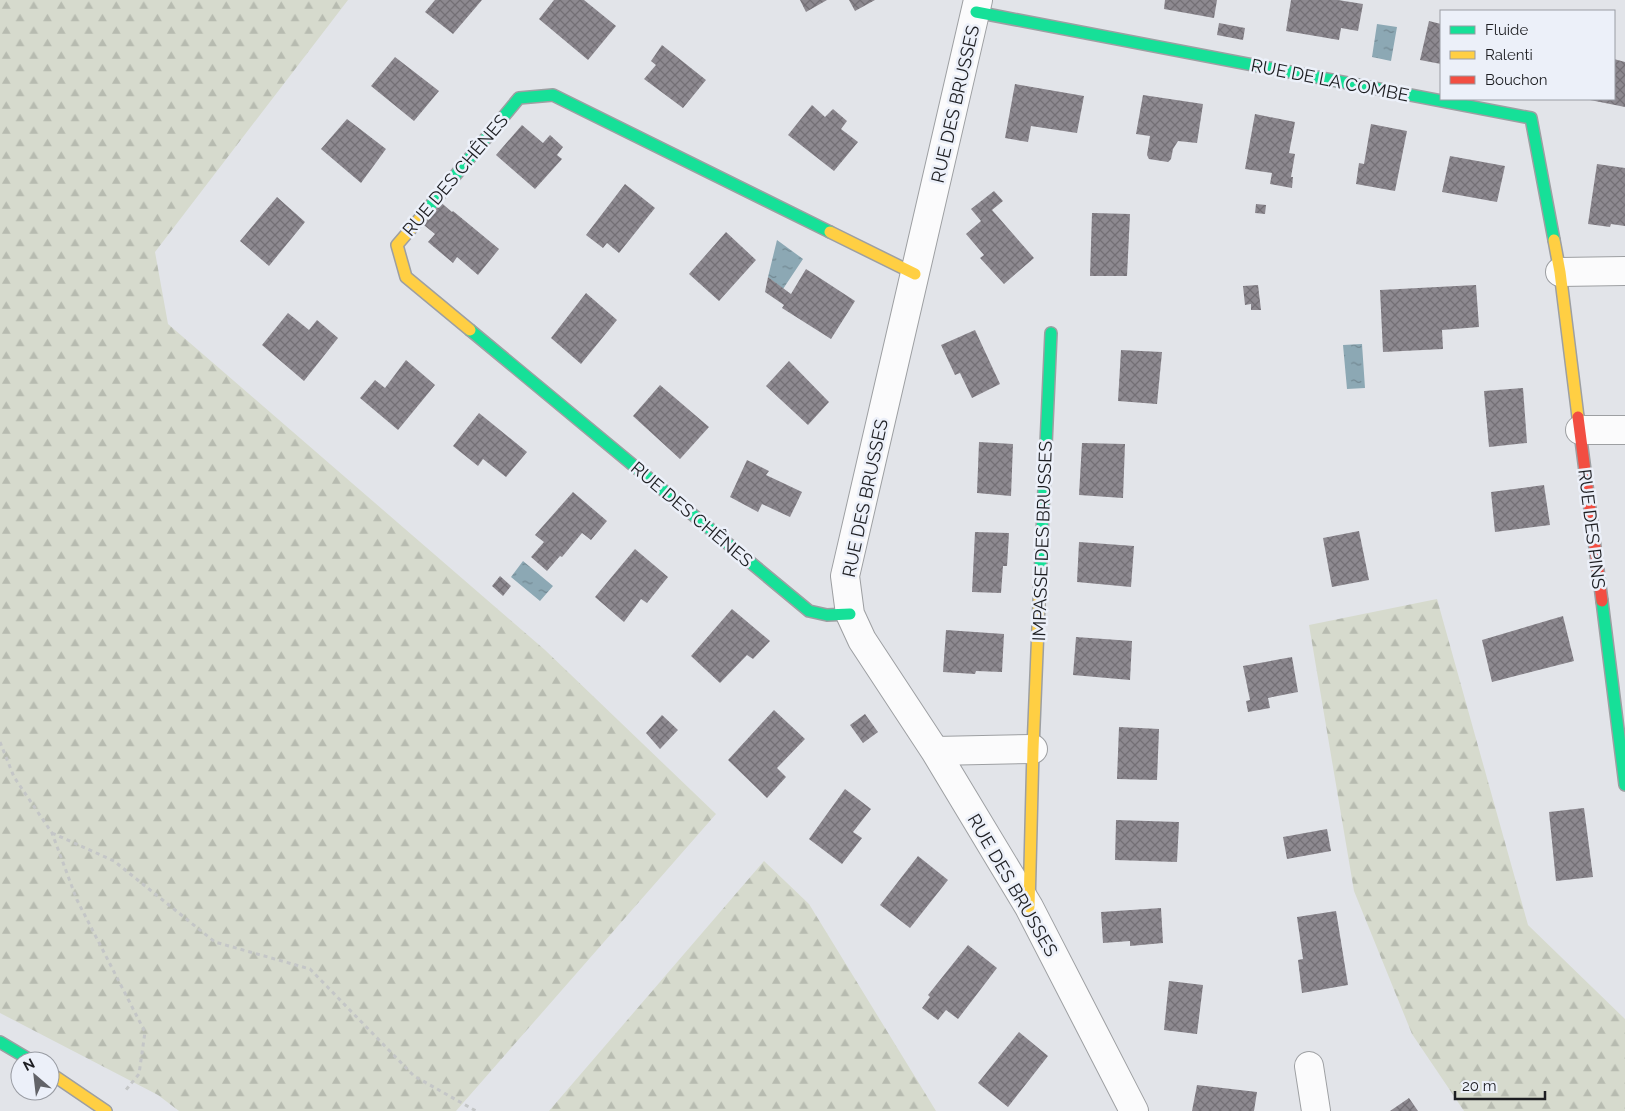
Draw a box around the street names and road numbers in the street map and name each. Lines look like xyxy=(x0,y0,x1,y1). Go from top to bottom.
street label: RUE DES BRUSSES xyxy=(927,23,983,185)
street label: RUE DE LA COMBE xyxy=(1249,54,1411,106)
street label: RUE DES CHÊNES xyxy=(397,109,512,240)
street label: RUE DES BRUSSES xyxy=(838,417,892,579)
street label: IMPASSE DES BRUSSES xyxy=(1028,441,1056,641)
street label: RUE DES CHÊNES xyxy=(627,456,758,571)
street label: RUE DES PINS xyxy=(1574,468,1610,590)
street label: RUE DES BRUSSES xyxy=(964,810,1062,960)

